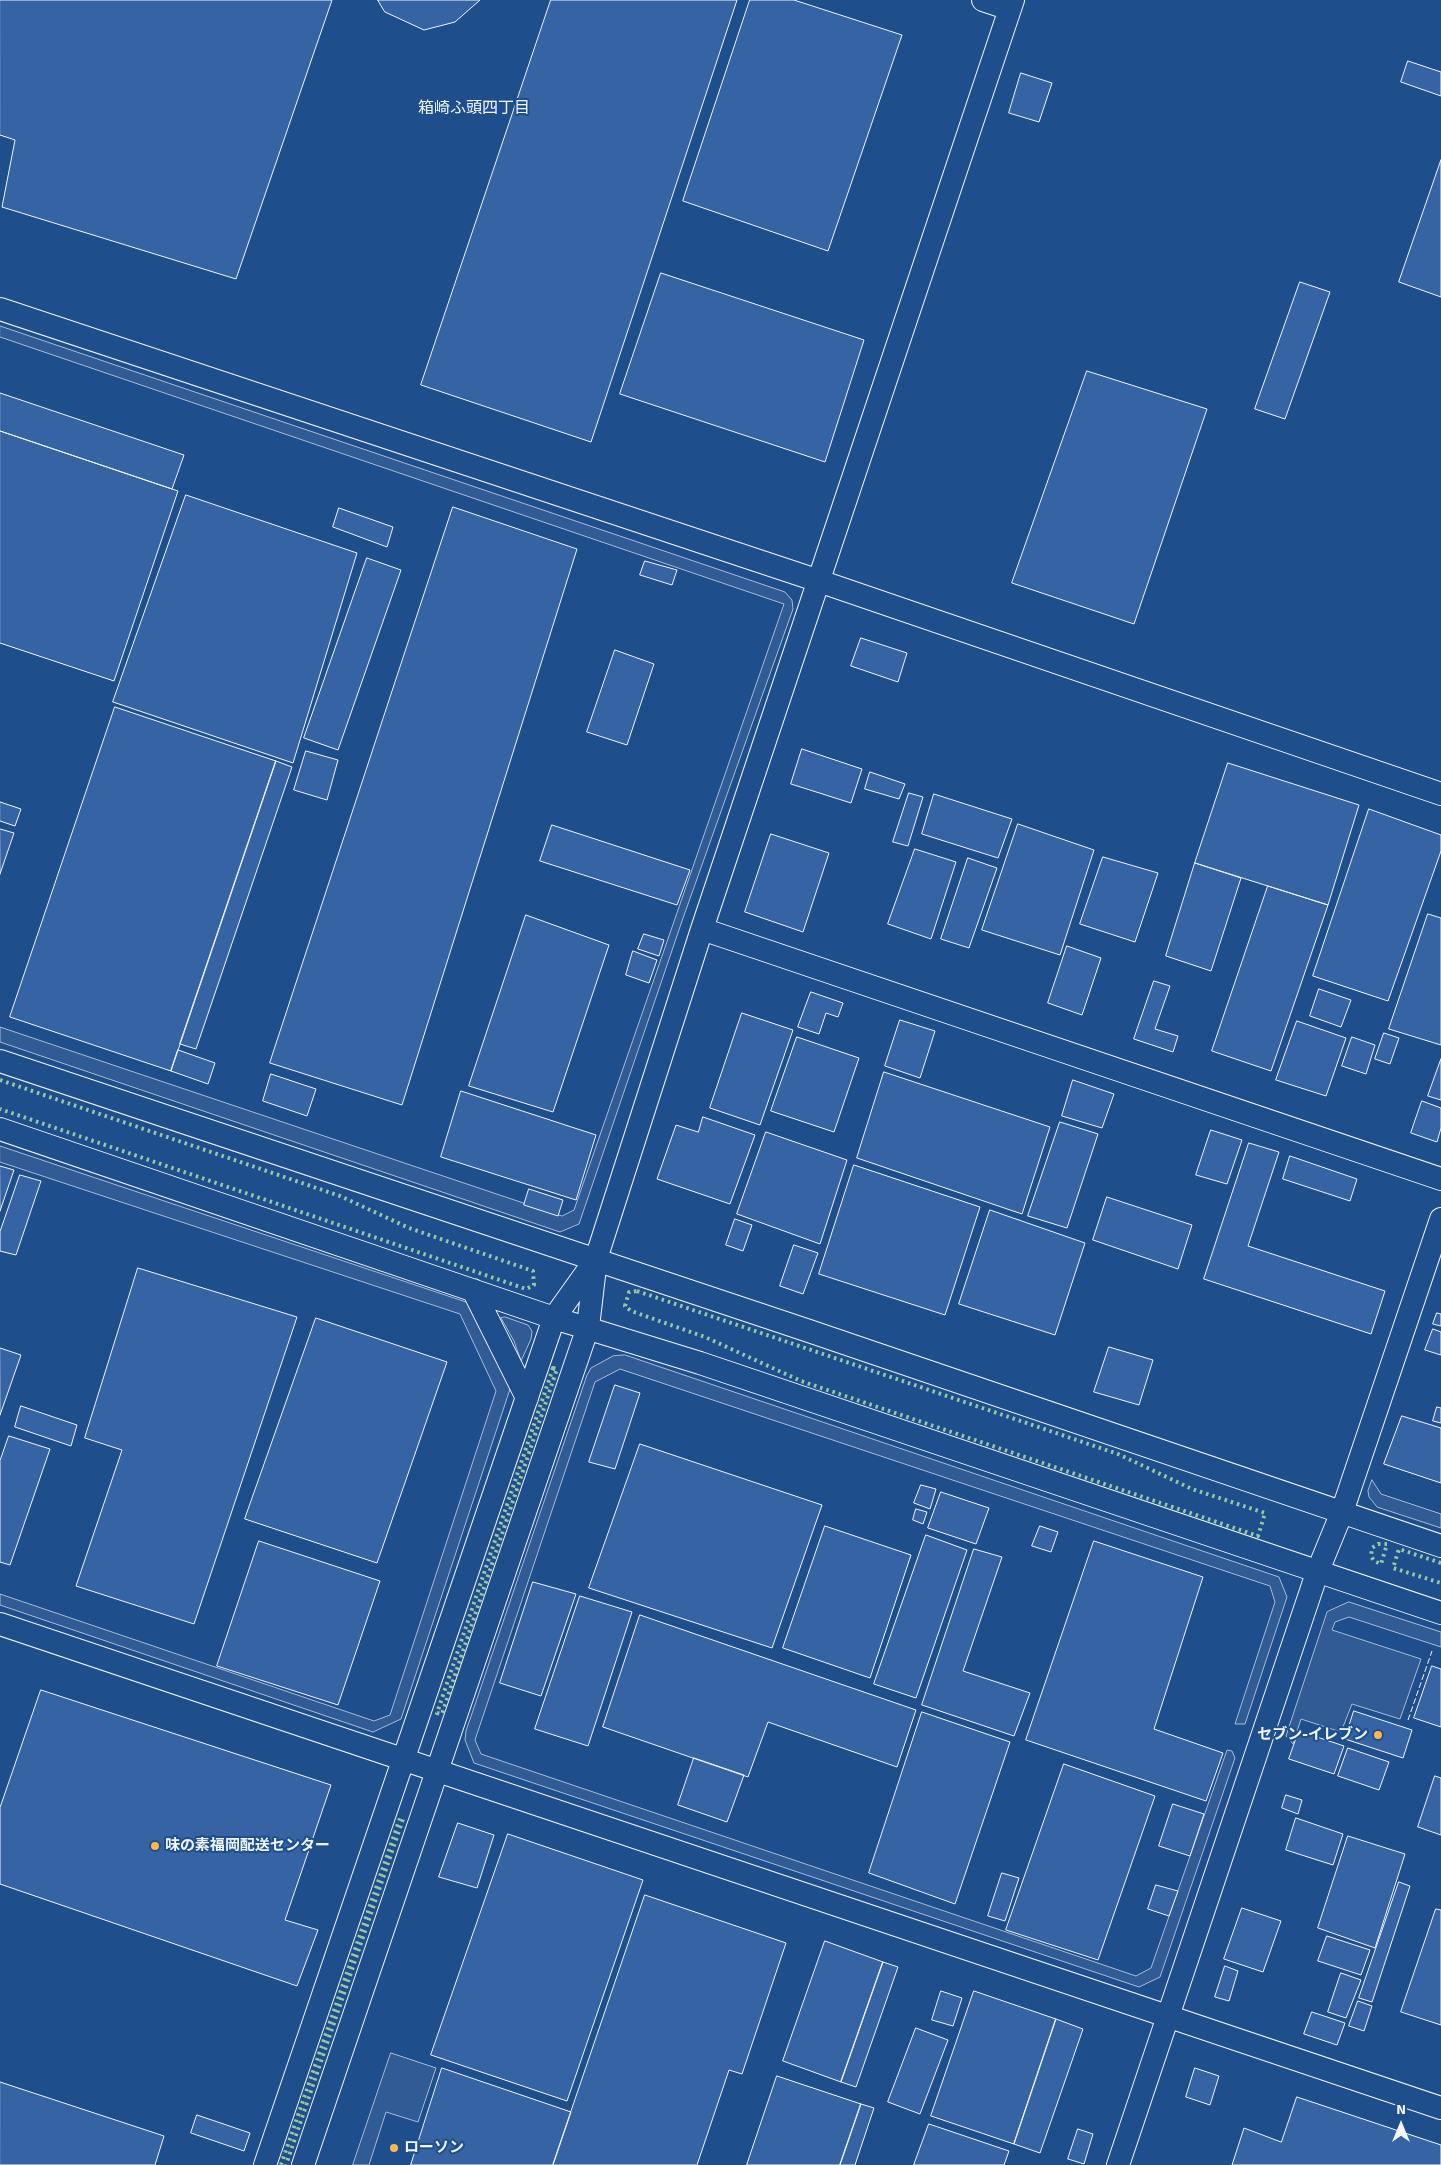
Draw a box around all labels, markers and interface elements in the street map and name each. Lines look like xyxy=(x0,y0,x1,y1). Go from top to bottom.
district label: 箱崎ふ頭四丁目 xyxy=(418,99,530,119)
place label: セブン-イレブン xyxy=(1257,1726,1368,1744)
marker: セブン-イレブン xyxy=(1372,1729,1384,1741)
place label: 味の素福岡配送センター xyxy=(165,1837,330,1855)
marker: 味の素福岡配送センター xyxy=(149,1840,161,1852)
north arrow xyxy=(1376,2100,1426,2150)
text: N xyxy=(1396,2101,1406,2118)
place label: ローソン xyxy=(404,2139,464,2157)
marker: ローソン xyxy=(388,2142,400,2154)

